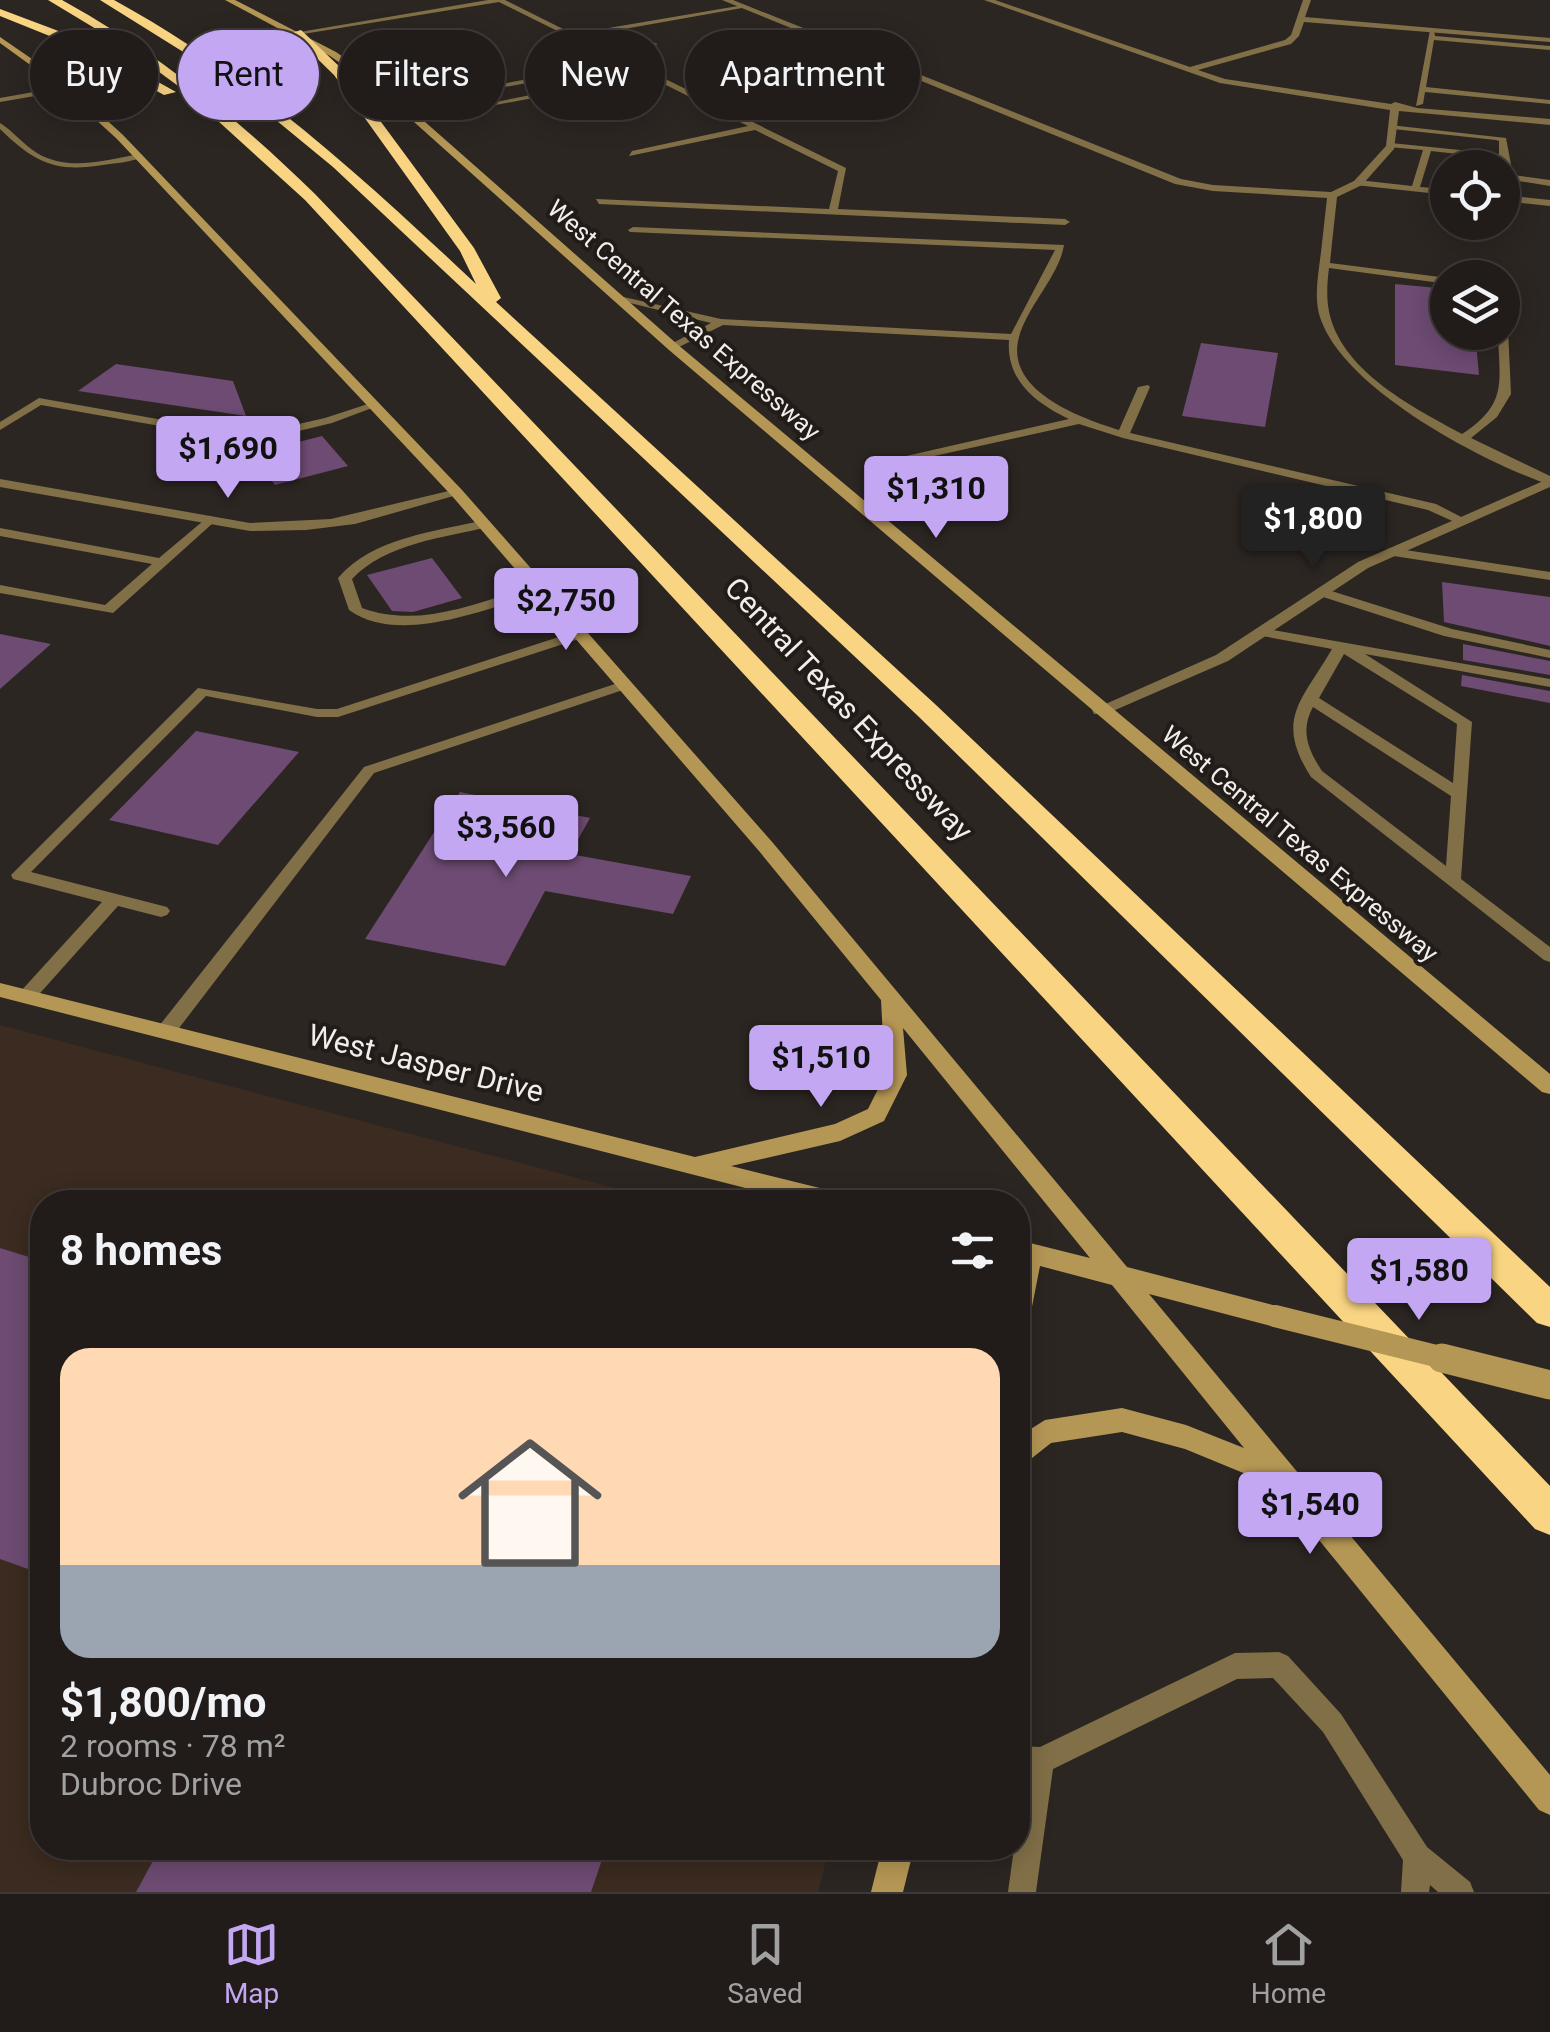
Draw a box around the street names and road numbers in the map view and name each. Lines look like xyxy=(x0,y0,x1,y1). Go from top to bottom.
street label: West Central Texas Expressway xyxy=(542,194,826,446)
street label: Central Texas Expressway xyxy=(718,570,980,848)
street label: West Central Texas Expressway xyxy=(1156,720,1444,968)
street label: West Jasper Drive xyxy=(305,1017,547,1109)

